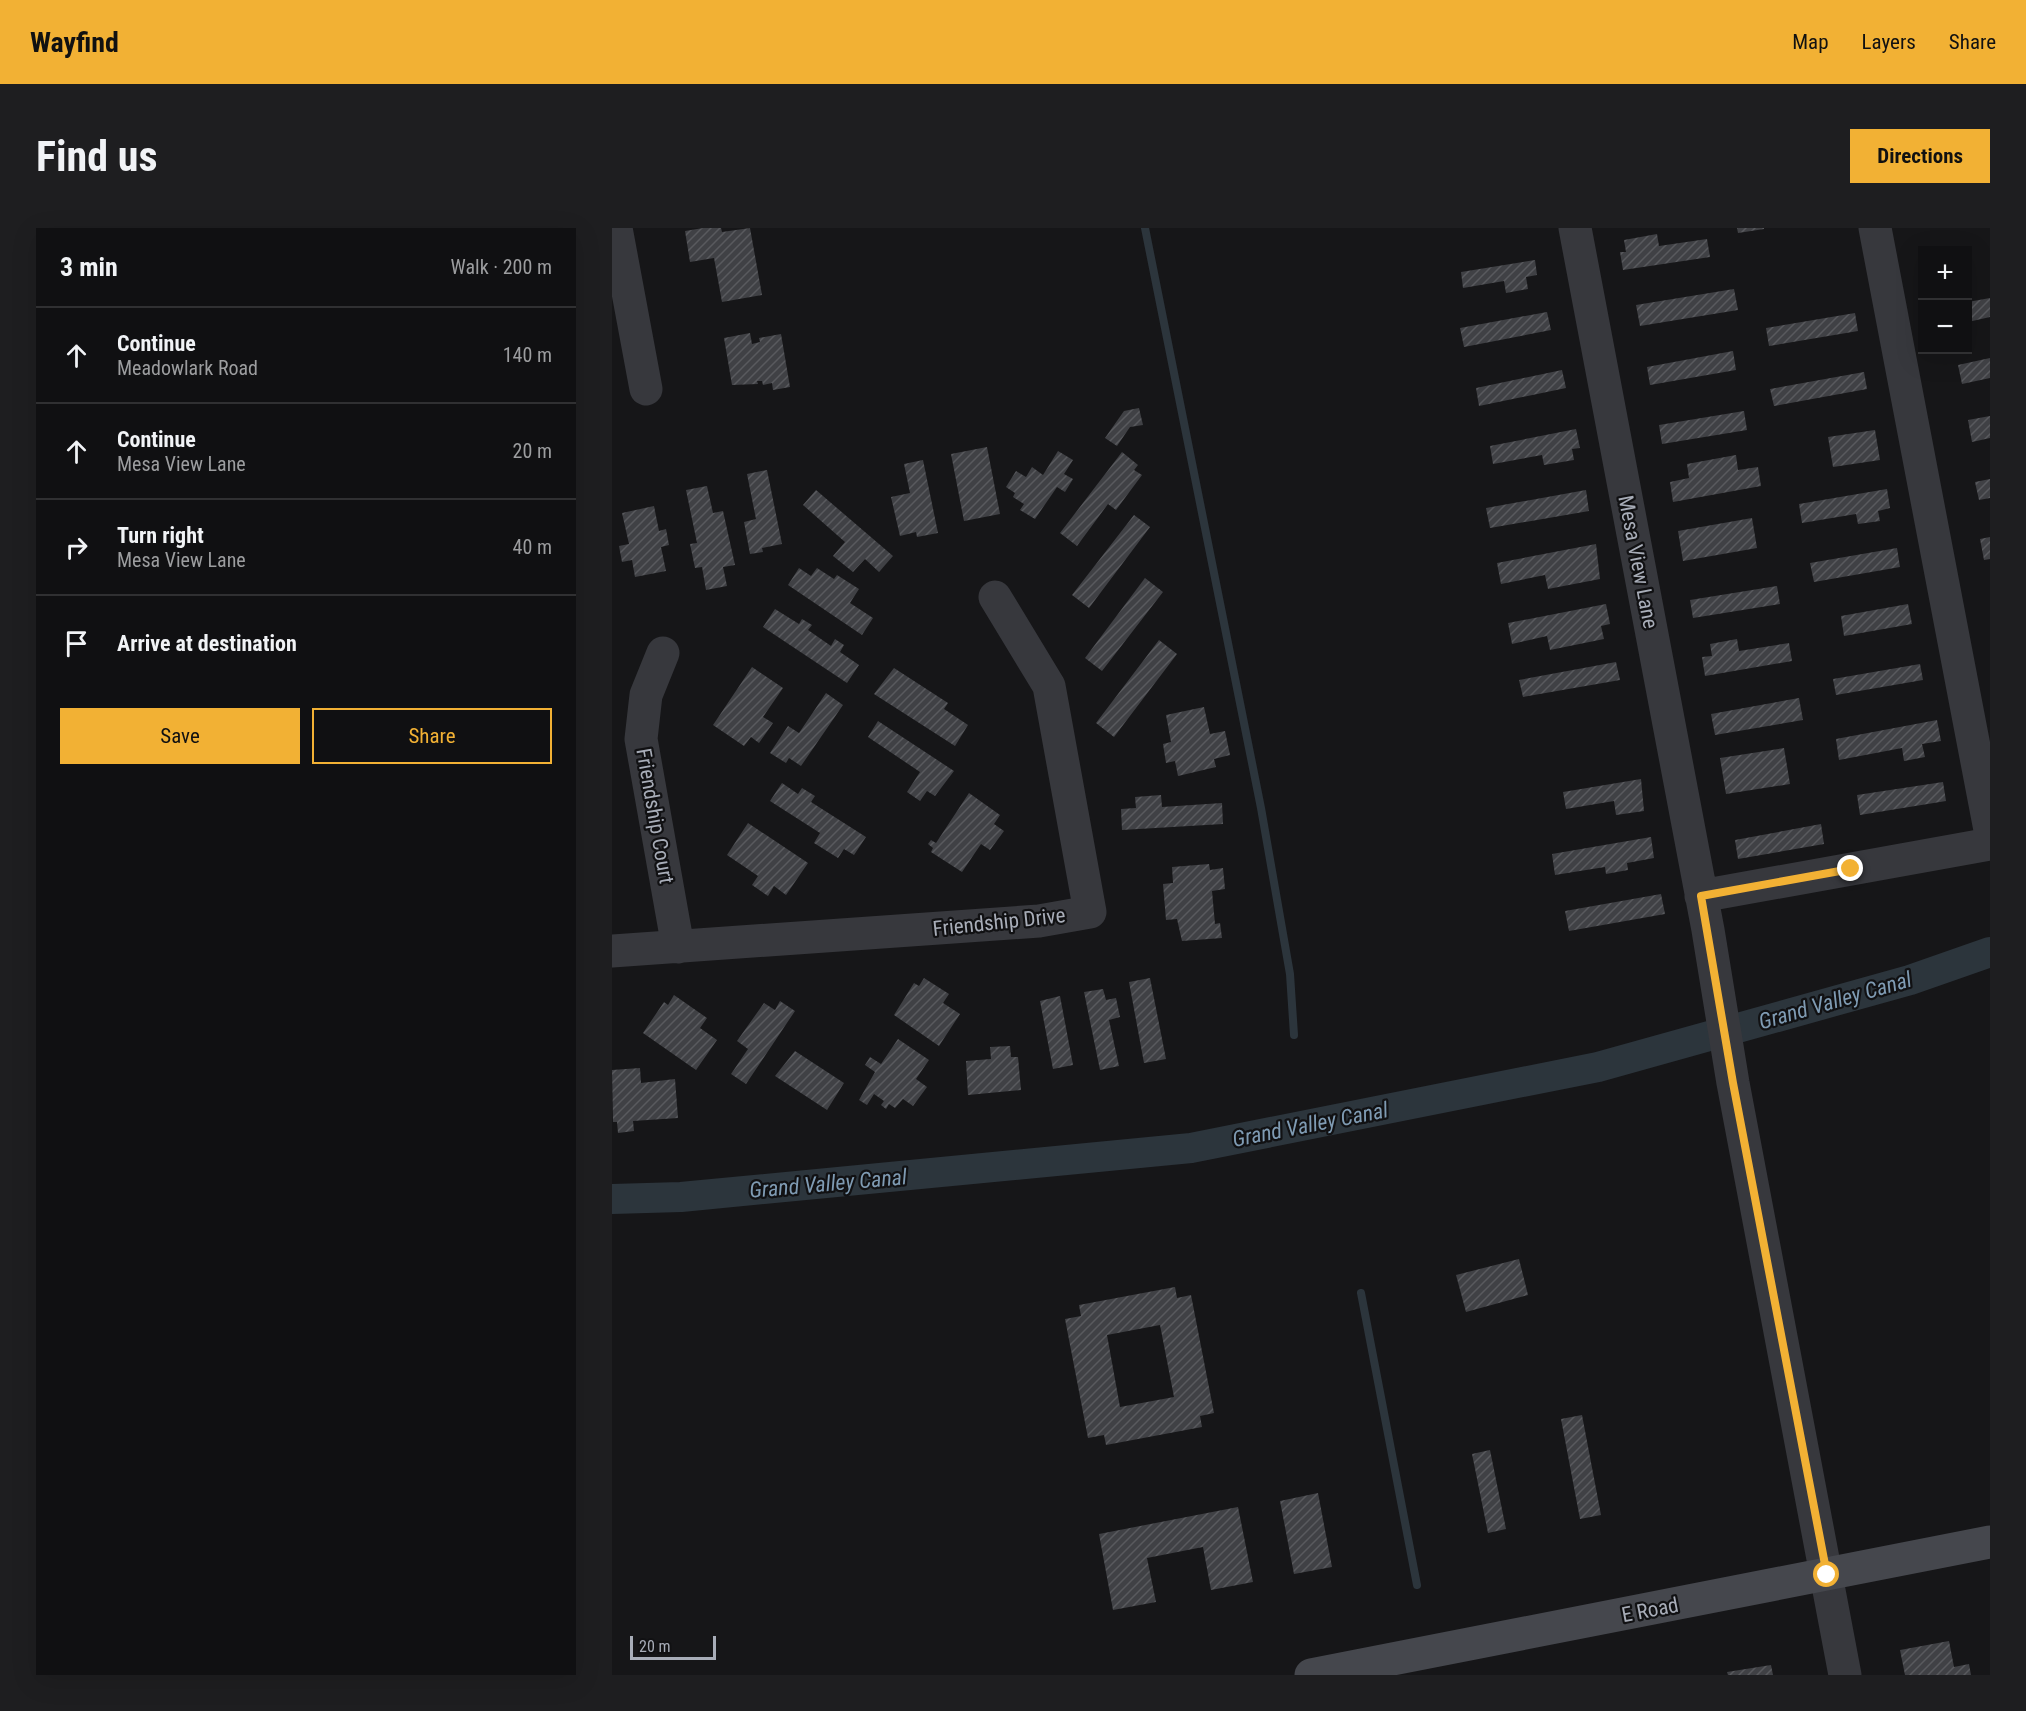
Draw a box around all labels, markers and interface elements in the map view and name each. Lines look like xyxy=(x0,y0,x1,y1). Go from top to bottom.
text: Wayfind xyxy=(30,26,119,59)
text: Map xyxy=(1792,30,1829,54)
text: Layers xyxy=(1862,30,1916,54)
text: Share xyxy=(1949,30,1996,54)
button: Directions xyxy=(1850,129,1990,183)
text: Find us xyxy=(36,132,157,181)
map controls xyxy=(1918,246,1972,354)
button: + xyxy=(1918,246,1972,300)
text: 3 min xyxy=(60,252,118,282)
text: Walk · 200 m xyxy=(451,255,552,279)
button: − xyxy=(1918,300,1972,354)
text: Continue xyxy=(117,331,196,356)
icon: ahead xyxy=(60,339,93,372)
text: 140 m xyxy=(503,343,552,367)
text: Meadowlark Road xyxy=(117,356,258,380)
text: Continue xyxy=(117,427,196,452)
icon: ahead xyxy=(60,435,93,468)
text: 20 m xyxy=(513,439,552,463)
text: Mesa View Lane xyxy=(117,452,246,476)
street label: Mesa View Lane xyxy=(1613,493,1663,631)
text: Turn right xyxy=(117,523,204,548)
icon: right xyxy=(60,531,93,564)
text: 40 m xyxy=(513,535,552,559)
text: Mesa View Lane xyxy=(117,548,246,572)
icon: arrive xyxy=(60,627,93,660)
text: Arrive at destination xyxy=(117,631,297,656)
button: Save xyxy=(60,708,300,764)
button: Share xyxy=(312,708,552,764)
street label: Friendship Court xyxy=(631,746,679,886)
route end xyxy=(1837,855,1863,881)
street label: Friendship Drive xyxy=(932,903,1067,941)
water label: Grand Valley Canal xyxy=(1756,966,1916,1034)
water label: Grand Valley Canal xyxy=(1230,1097,1391,1152)
water label: Grand Valley Canal xyxy=(748,1164,909,1203)
route start xyxy=(1813,1561,1839,1587)
street label: E Road xyxy=(1620,1593,1680,1627)
scale bar xyxy=(630,1633,716,1660)
text: 20 m xyxy=(639,1637,671,1656)

